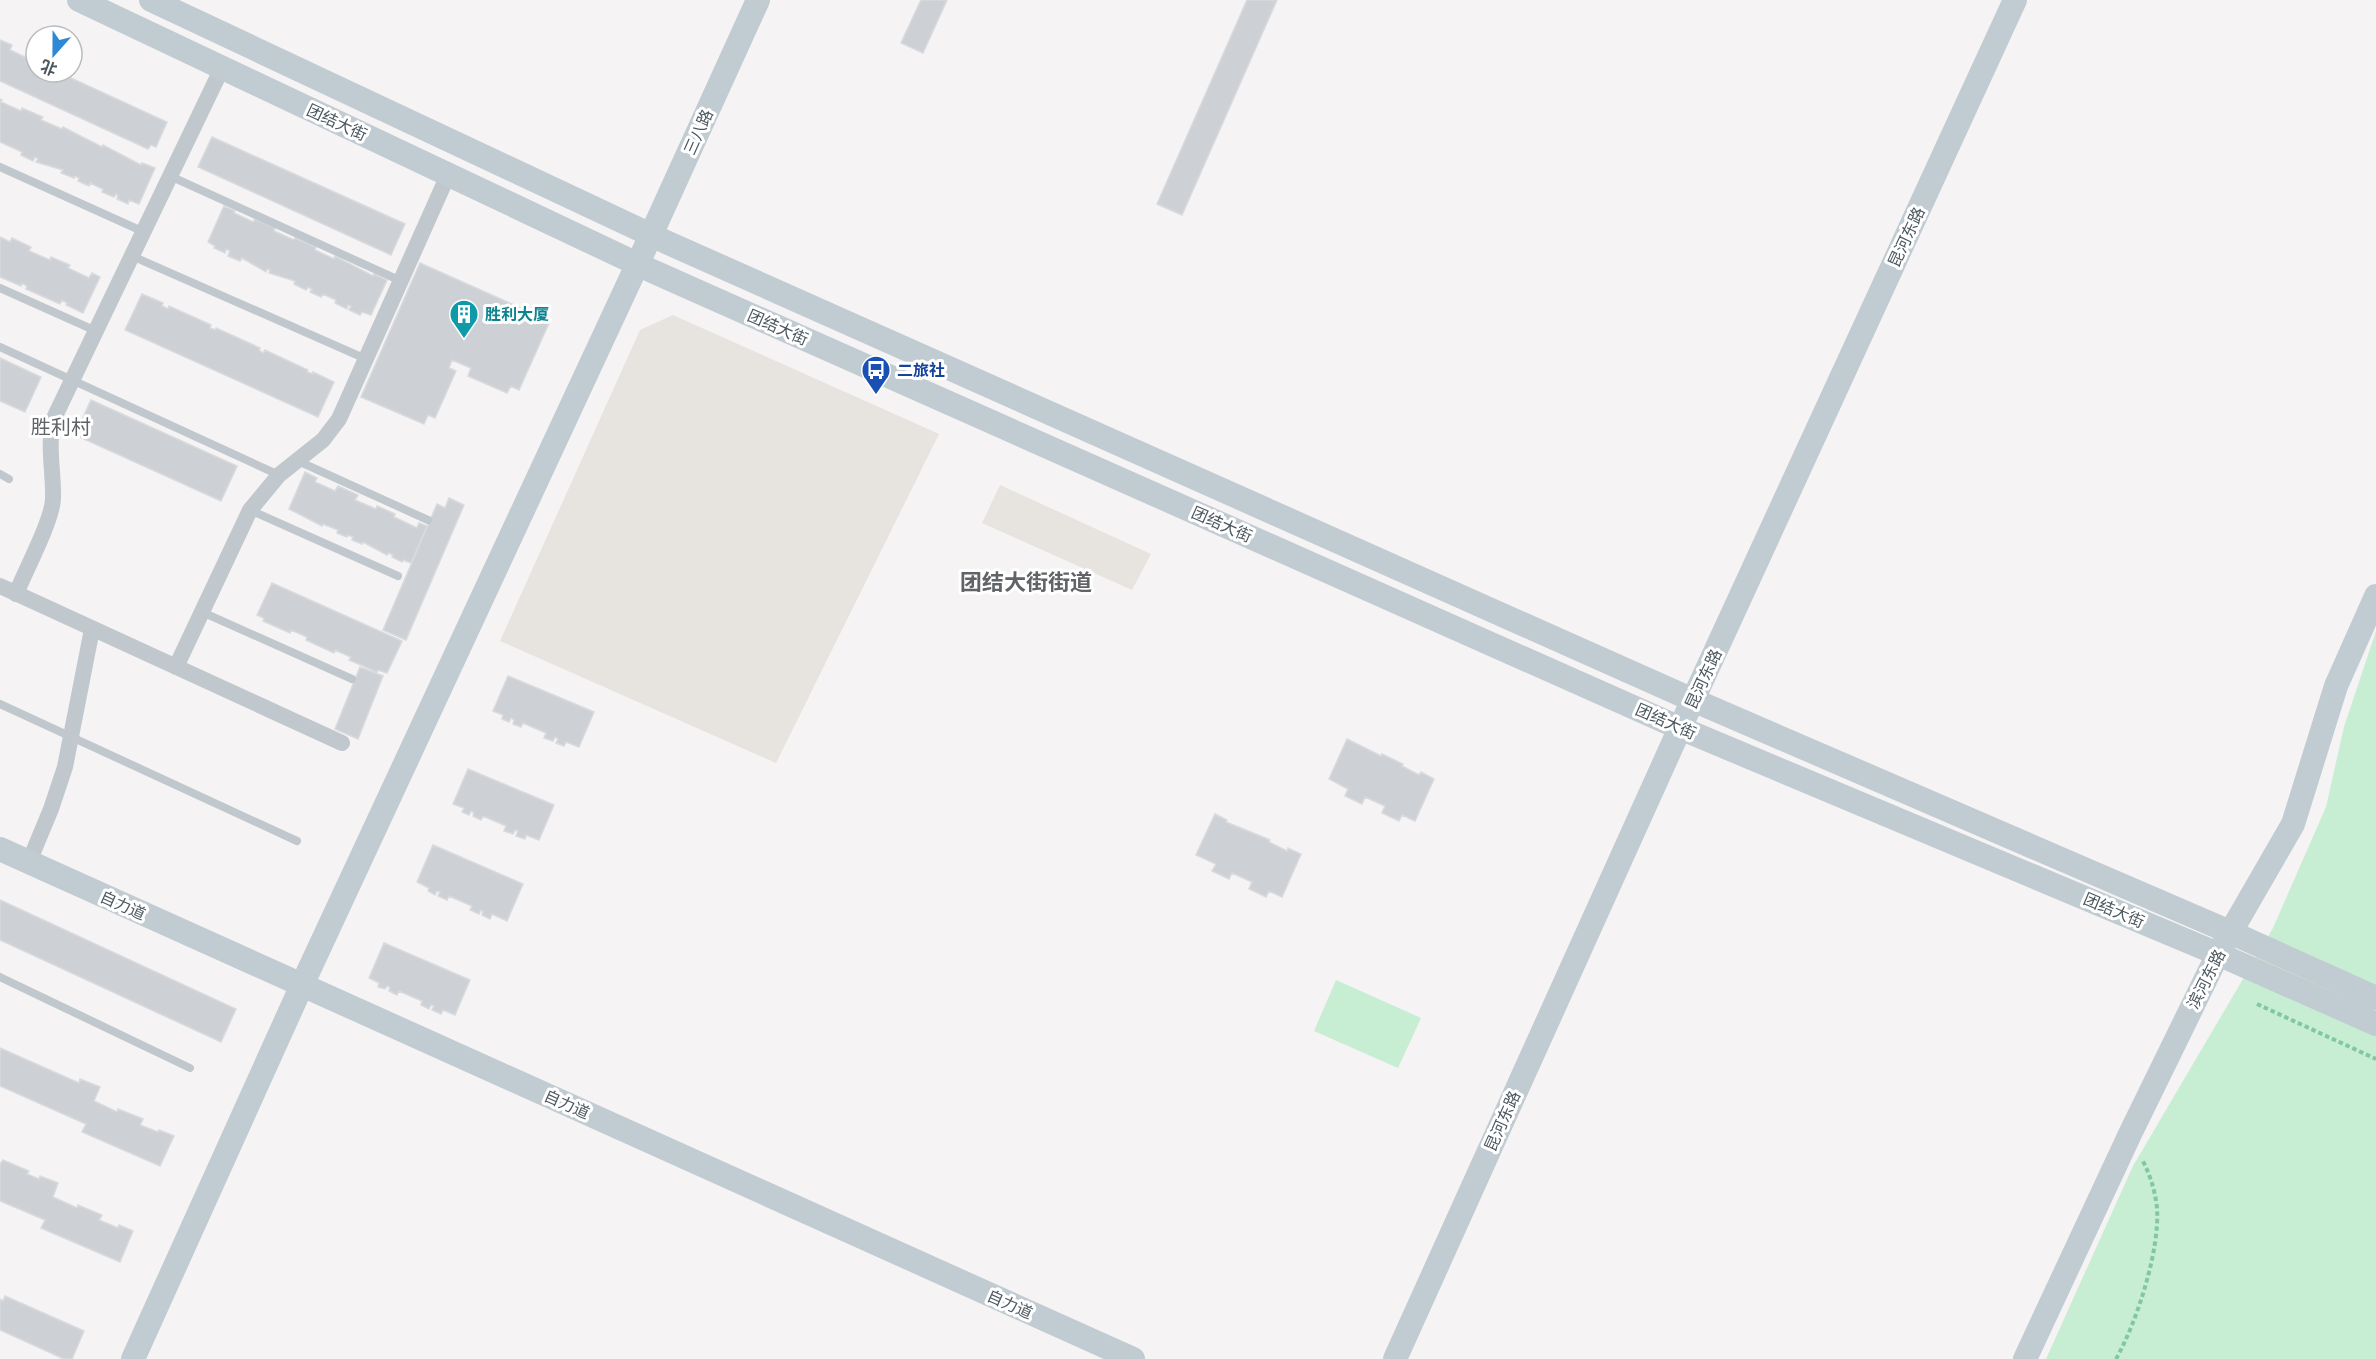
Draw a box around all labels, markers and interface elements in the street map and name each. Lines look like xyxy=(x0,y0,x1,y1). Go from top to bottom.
north arrow xyxy=(24,24,84,84)
text: 北 xyxy=(38,54,60,80)
street label: 团结大街 xyxy=(303,99,370,146)
street label: 三八路 xyxy=(679,106,719,159)
street label: 昆河东路 xyxy=(1883,204,1930,271)
building icon: 胜利大厦 xyxy=(448,298,480,340)
place label: 胜利大厦 xyxy=(485,304,549,326)
street label: 团结大街 xyxy=(744,305,811,351)
bus stop icon: 二旅社 xyxy=(860,354,892,396)
place label: 二旅社 xyxy=(897,360,945,382)
district label: 胜利村 xyxy=(31,414,91,441)
street label: 团结大街 xyxy=(1188,502,1255,548)
district label: 团结大街街道 xyxy=(960,568,1092,598)
street label: 昆河东路 xyxy=(1680,646,1727,713)
street label: 团结大街 xyxy=(1632,699,1699,745)
street label: 自力道 xyxy=(96,886,149,926)
street label: 团结大街 xyxy=(2080,888,2147,934)
street label: 滨河东路 xyxy=(2183,946,2231,1013)
street label: 自力道 xyxy=(540,1085,593,1125)
street label: 昆河东路 xyxy=(1480,1088,1526,1155)
street label: 自力道 xyxy=(983,1285,1036,1325)

